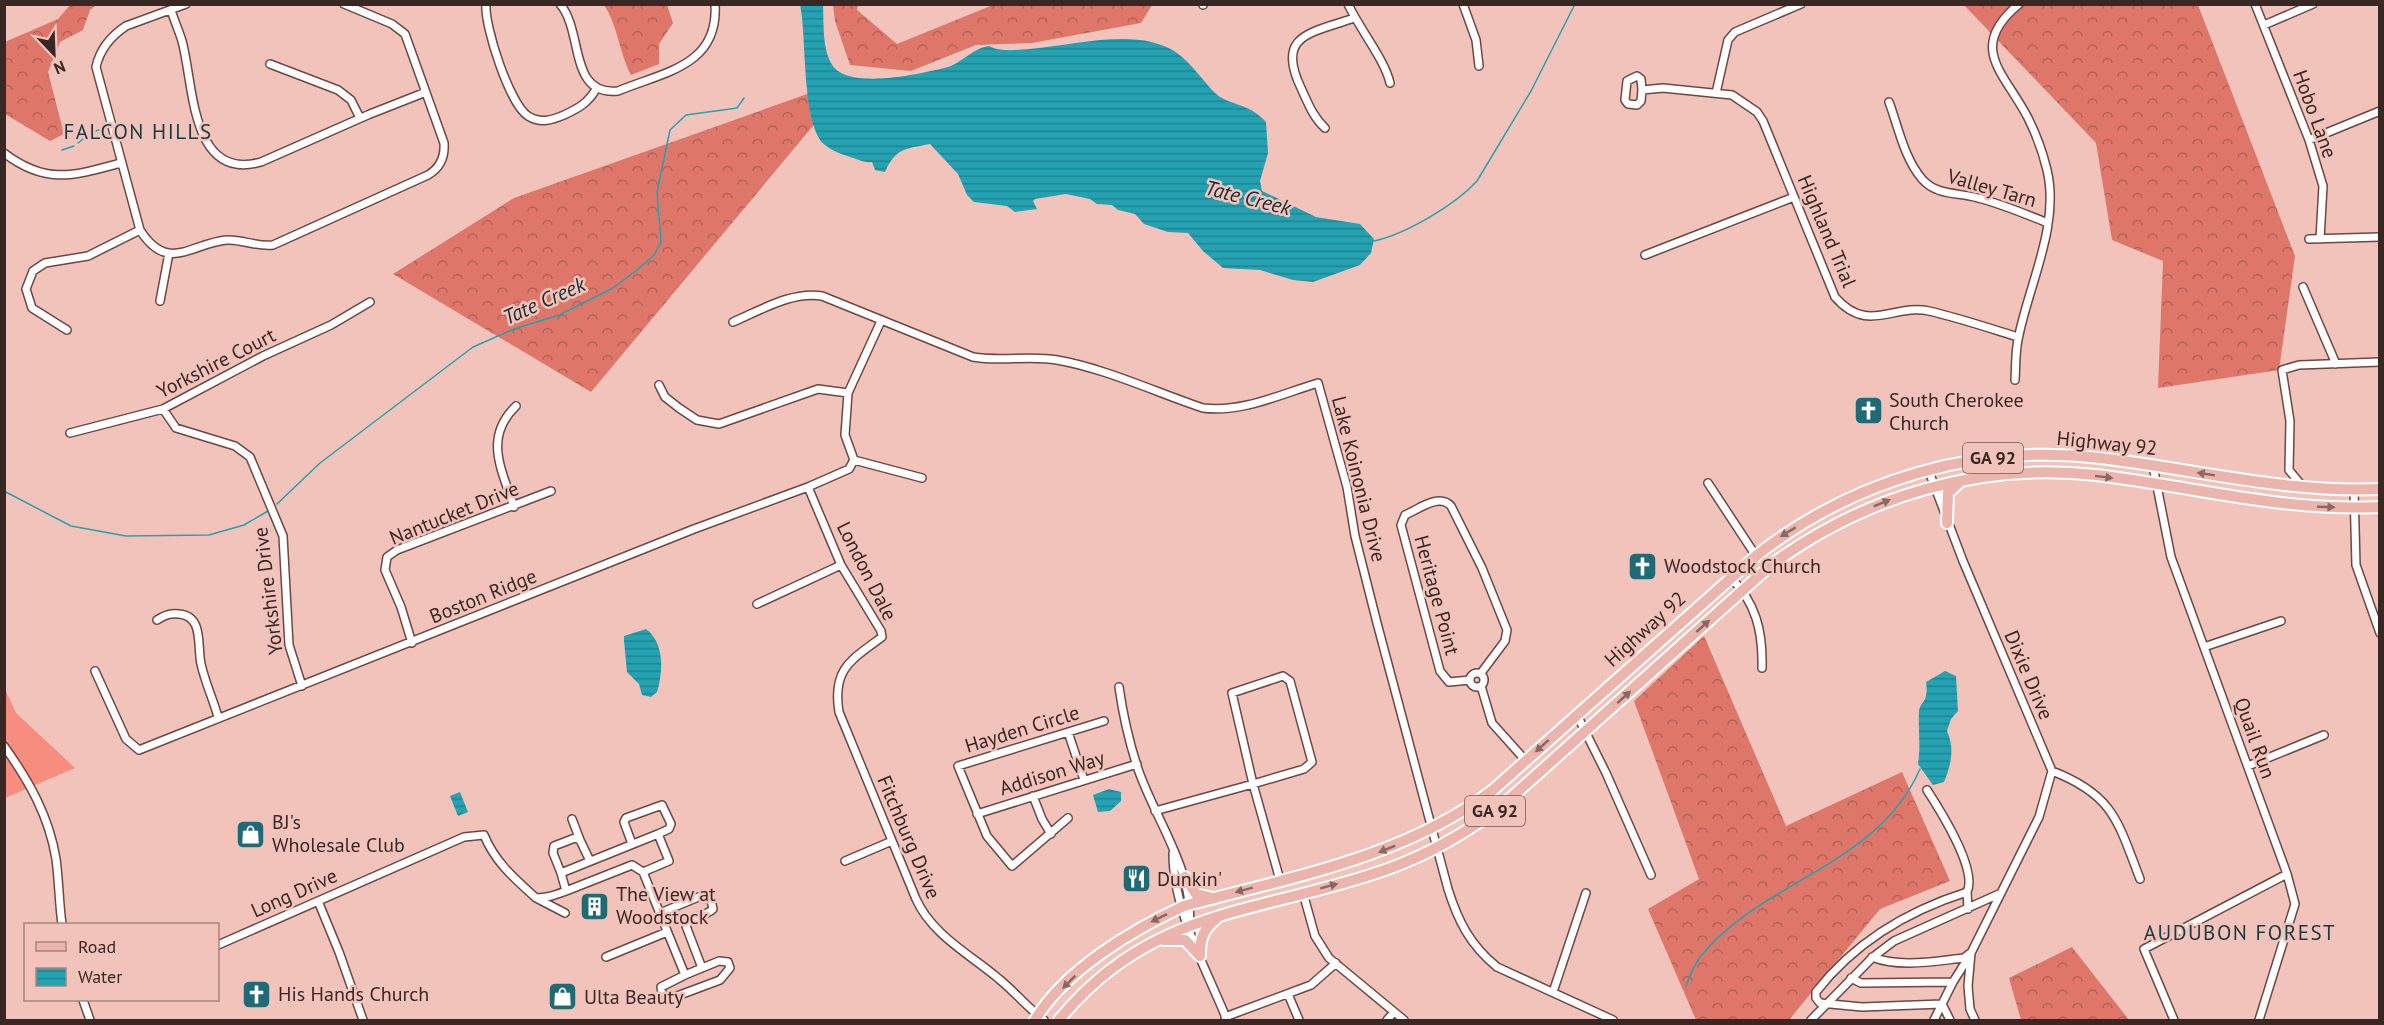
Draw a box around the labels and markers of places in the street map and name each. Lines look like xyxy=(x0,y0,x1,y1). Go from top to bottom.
place label: South Cherokee Church xyxy=(1889,387,2024,436)
church icon: South Cherokee Church xyxy=(1852,395,1884,427)
church icon: Woodstock Church xyxy=(1627,550,1659,582)
place label: Woodstock Church xyxy=(1664,553,1821,579)
place label: BJ's Wholesale Club xyxy=(272,809,405,858)
shop icon: BJ's Wholesale Club xyxy=(235,818,267,850)
restaurant icon: Dunkin' xyxy=(1120,863,1152,895)
place label: Dunkin' xyxy=(1157,866,1222,892)
place label: The View at Woodstock xyxy=(616,881,716,930)
building icon: The View at Woodstock xyxy=(579,890,611,922)
church icon: His Hands Church xyxy=(241,978,273,1010)
place label: His Hands Church xyxy=(278,981,429,1007)
shop icon: Ulta Beauty xyxy=(547,981,579,1013)
place label: Ulta Beauty xyxy=(584,984,684,1010)

